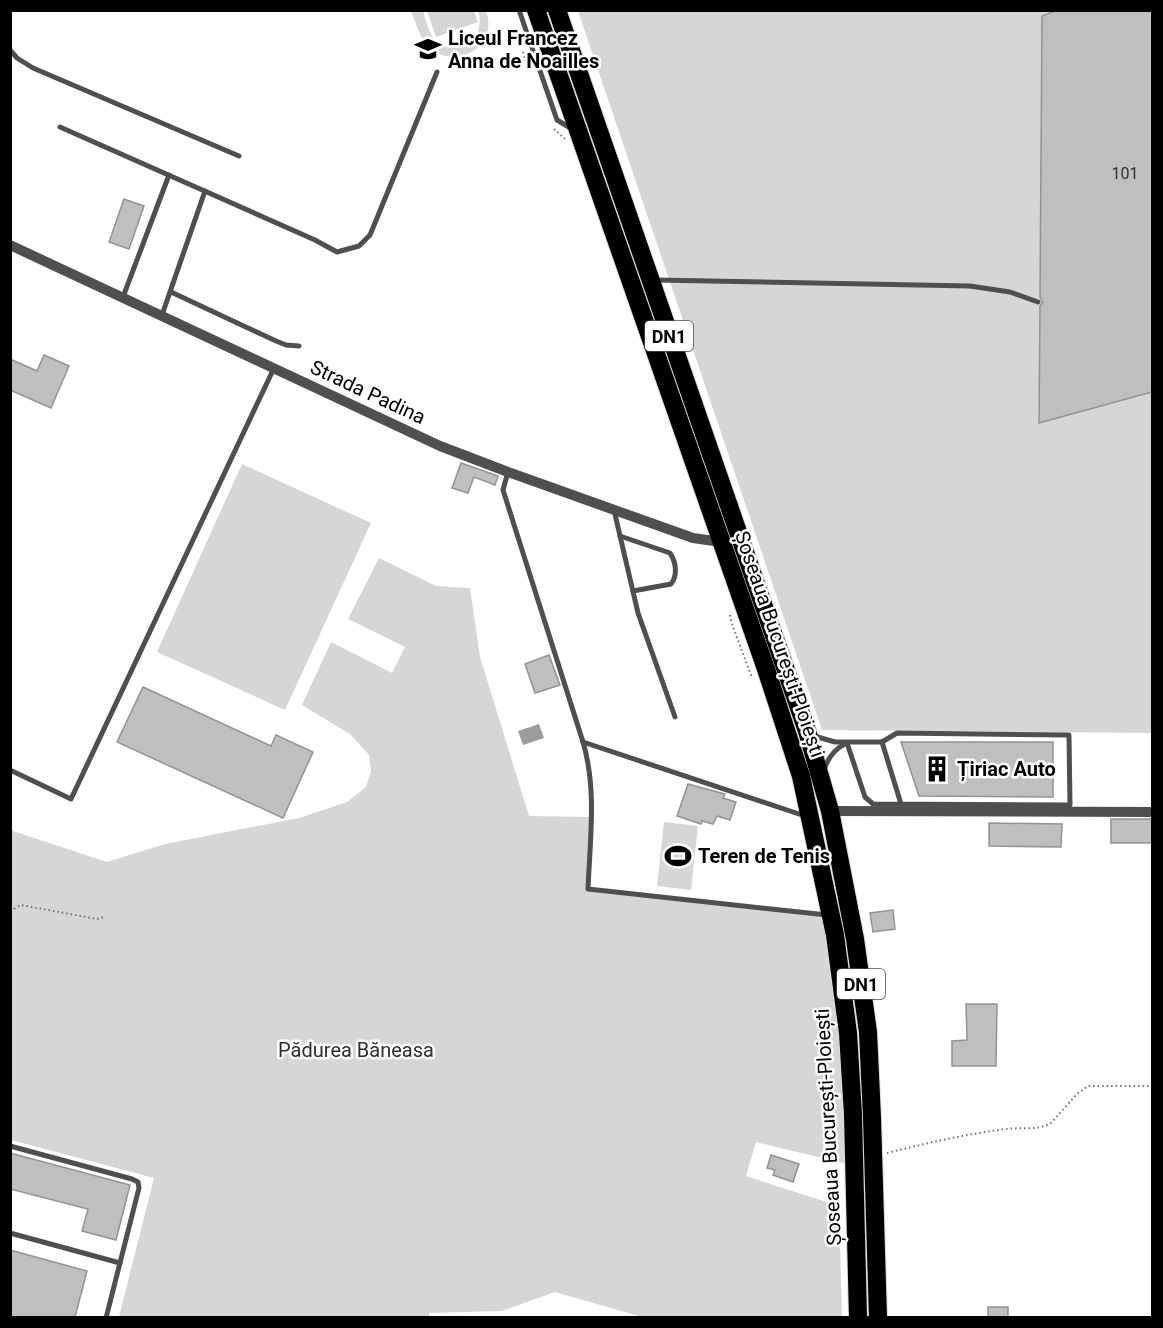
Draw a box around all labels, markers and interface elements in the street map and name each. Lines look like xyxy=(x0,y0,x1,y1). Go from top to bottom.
place label: Liceul Francez Anna de Noailles xyxy=(448,26,599,73)
school or university icon: Liceul Francez Anna de Noailles xyxy=(413,34,443,64)
house number: 101 xyxy=(1112,164,1138,183)
road number: DN1 xyxy=(645,321,693,351)
street label: Strada Padina xyxy=(307,355,429,429)
street label: Șoseaua București-Ploiești xyxy=(730,528,830,760)
building icon: Țiriac Auto xyxy=(922,754,952,784)
place label: Țiriac Auto xyxy=(957,757,1056,782)
sports icon: Teren de Tenis xyxy=(663,841,693,871)
place label: Teren de Tenis xyxy=(698,844,830,868)
road number: DN1 xyxy=(837,969,885,999)
street label: Șoseaua București-Ploiești xyxy=(810,1008,846,1246)
park label: Pădurea Băneasa xyxy=(278,1038,434,1062)

